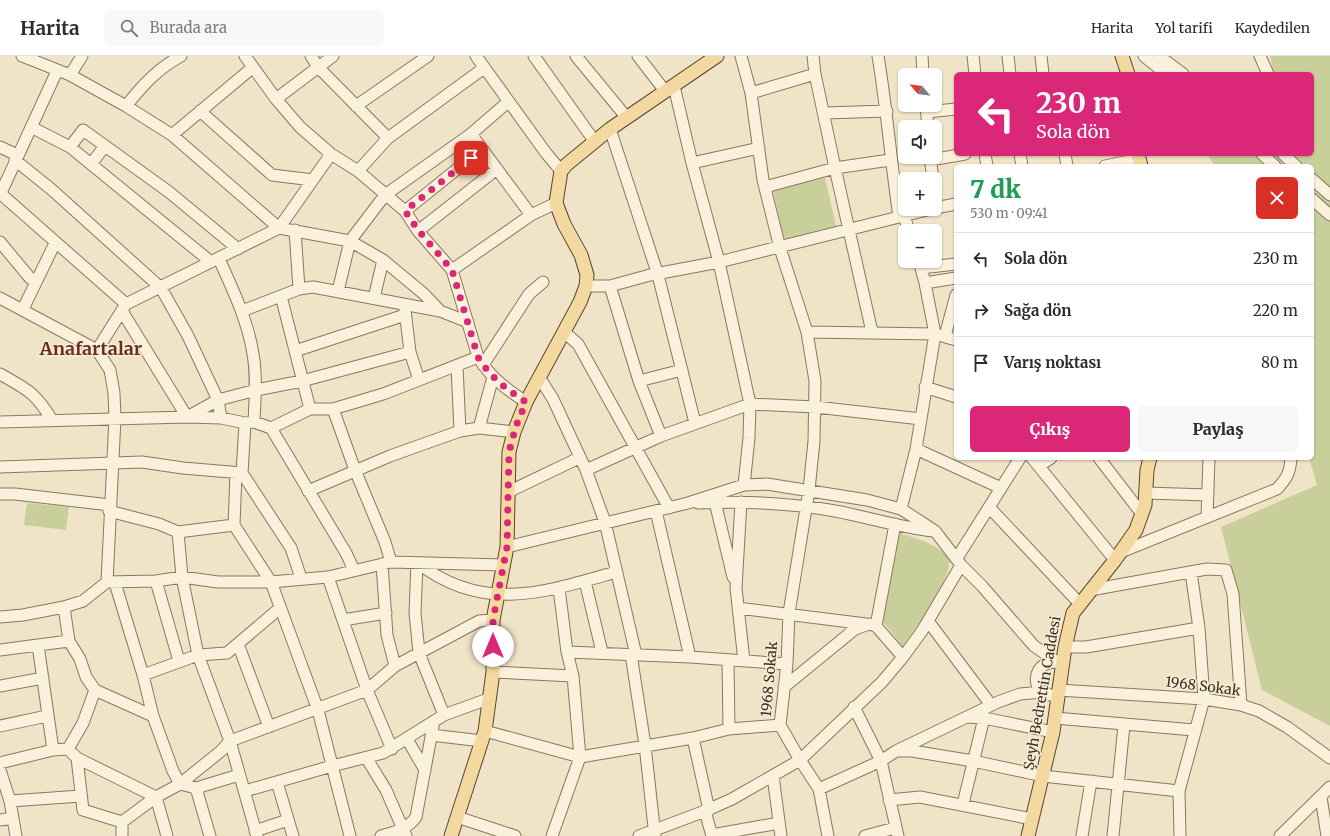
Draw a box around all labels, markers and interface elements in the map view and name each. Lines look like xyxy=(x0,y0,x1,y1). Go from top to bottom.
search box xyxy=(104,10,384,46)
text: Harita xyxy=(20,16,80,40)
icon: search xyxy=(118,17,140,39)
text: Burada ara xyxy=(150,18,227,37)
text: Harita xyxy=(1091,19,1133,37)
text: Yol tarifi xyxy=(1155,19,1213,37)
text: Kaydedilen xyxy=(1235,19,1310,37)
north arrow xyxy=(898,68,942,112)
map controls xyxy=(898,68,942,268)
text: 230 m xyxy=(1036,85,1121,121)
icon: left xyxy=(970,88,1022,140)
button: sound xyxy=(898,120,942,164)
text: Sola dön xyxy=(1036,120,1110,143)
pin xyxy=(454,141,488,175)
icon: arrive xyxy=(460,147,482,169)
button: + xyxy=(898,172,942,216)
text: 7 dk xyxy=(970,174,1021,205)
button: close xyxy=(1256,177,1298,219)
text: 530 m · 09:41 xyxy=(970,205,1048,222)
button: − xyxy=(898,224,942,268)
icon: left xyxy=(970,248,992,270)
text: Sola dön xyxy=(1004,249,1067,268)
text: 230 m xyxy=(1253,249,1298,268)
icon: right xyxy=(970,300,992,322)
text: Sağa dön xyxy=(1004,301,1071,320)
text: 220 m xyxy=(1253,301,1298,320)
district label: Anafartalar xyxy=(39,337,142,360)
icon: arrive xyxy=(970,352,992,374)
text: Varış noktası xyxy=(1004,353,1101,372)
text: 80 m xyxy=(1261,353,1298,372)
button: Çıkış xyxy=(970,406,1130,452)
button: Paylaş xyxy=(1138,406,1298,452)
street label: Şeyh Bedrettin Caddesi xyxy=(1020,614,1064,771)
position arrow xyxy=(472,625,514,667)
street label: 1968 Sokak xyxy=(757,640,781,718)
street label: 1968 Sokak xyxy=(1164,672,1242,700)

